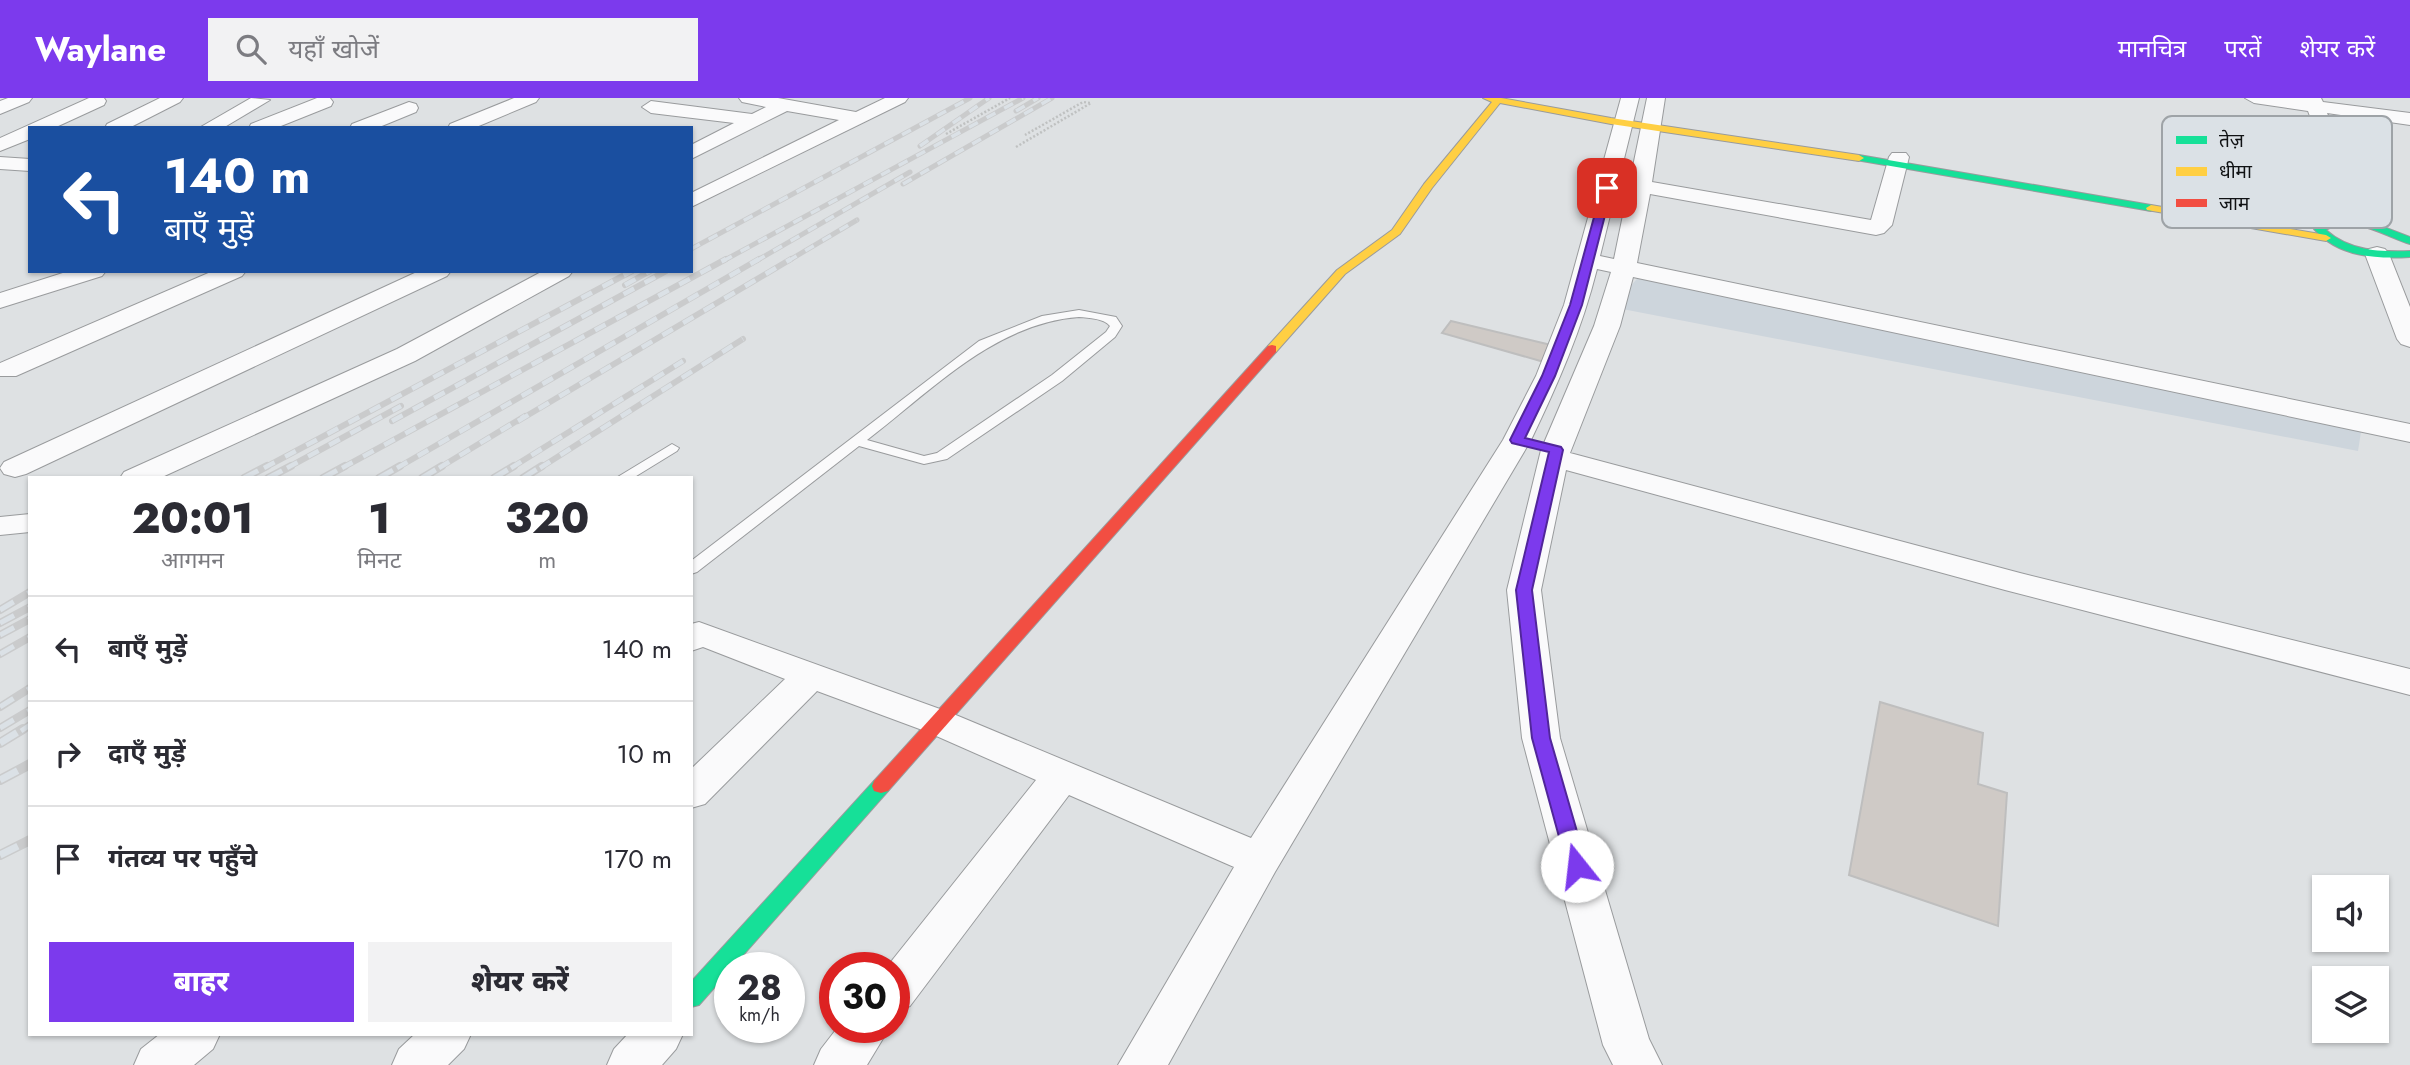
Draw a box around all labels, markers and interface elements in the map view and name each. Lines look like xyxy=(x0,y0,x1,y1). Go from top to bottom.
search box xyxy=(208,18,698,81)
text: Waylane xyxy=(35,26,166,73)
icon: search xyxy=(232,30,270,68)
text: यहाँ खोजें xyxy=(288,30,379,68)
text: मानचित्र xyxy=(2118,31,2186,66)
text: परतें xyxy=(2224,31,2261,66)
text: शेयर करें xyxy=(2299,31,2375,66)
legend xyxy=(2162,116,2392,228)
text: तेज़ xyxy=(2219,127,2245,154)
text: 140 m xyxy=(164,141,310,211)
icon: left xyxy=(49,154,140,245)
pin xyxy=(1577,158,1637,218)
text: धीमा xyxy=(2219,158,2253,185)
icon: arrive xyxy=(1588,169,1626,207)
text: जाम xyxy=(2219,190,2250,217)
text: बाएँ मुड़ें xyxy=(164,206,254,252)
text: 20:01 xyxy=(132,488,254,549)
text: 1 xyxy=(368,488,390,549)
text: 320 xyxy=(505,488,589,549)
text: आगमन xyxy=(161,543,224,577)
text: मिनट xyxy=(357,543,401,577)
text: m xyxy=(538,543,556,577)
text: बाएँ मुड़ें xyxy=(108,629,187,667)
icon: left xyxy=(49,630,87,668)
text: 140 m xyxy=(601,630,672,668)
text: दाएँ मुड़ें xyxy=(108,734,186,772)
icon: right xyxy=(49,735,87,773)
text: 10 m xyxy=(617,735,672,773)
position arrow xyxy=(1540,829,1614,903)
text: गंतव्य पर पहुँचे xyxy=(108,839,257,877)
icon: arrive xyxy=(49,840,87,878)
text: 170 m xyxy=(603,840,672,878)
map controls xyxy=(2312,875,2389,1043)
button: sound xyxy=(2312,875,2389,952)
button: बाहर xyxy=(49,942,354,1022)
button: शेयर करें xyxy=(368,942,672,1022)
speed limit sign: 30 xyxy=(819,952,910,1043)
text: 28 xyxy=(737,963,782,1013)
button: layers xyxy=(2312,966,2389,1043)
text: km/h xyxy=(739,1002,780,1028)

